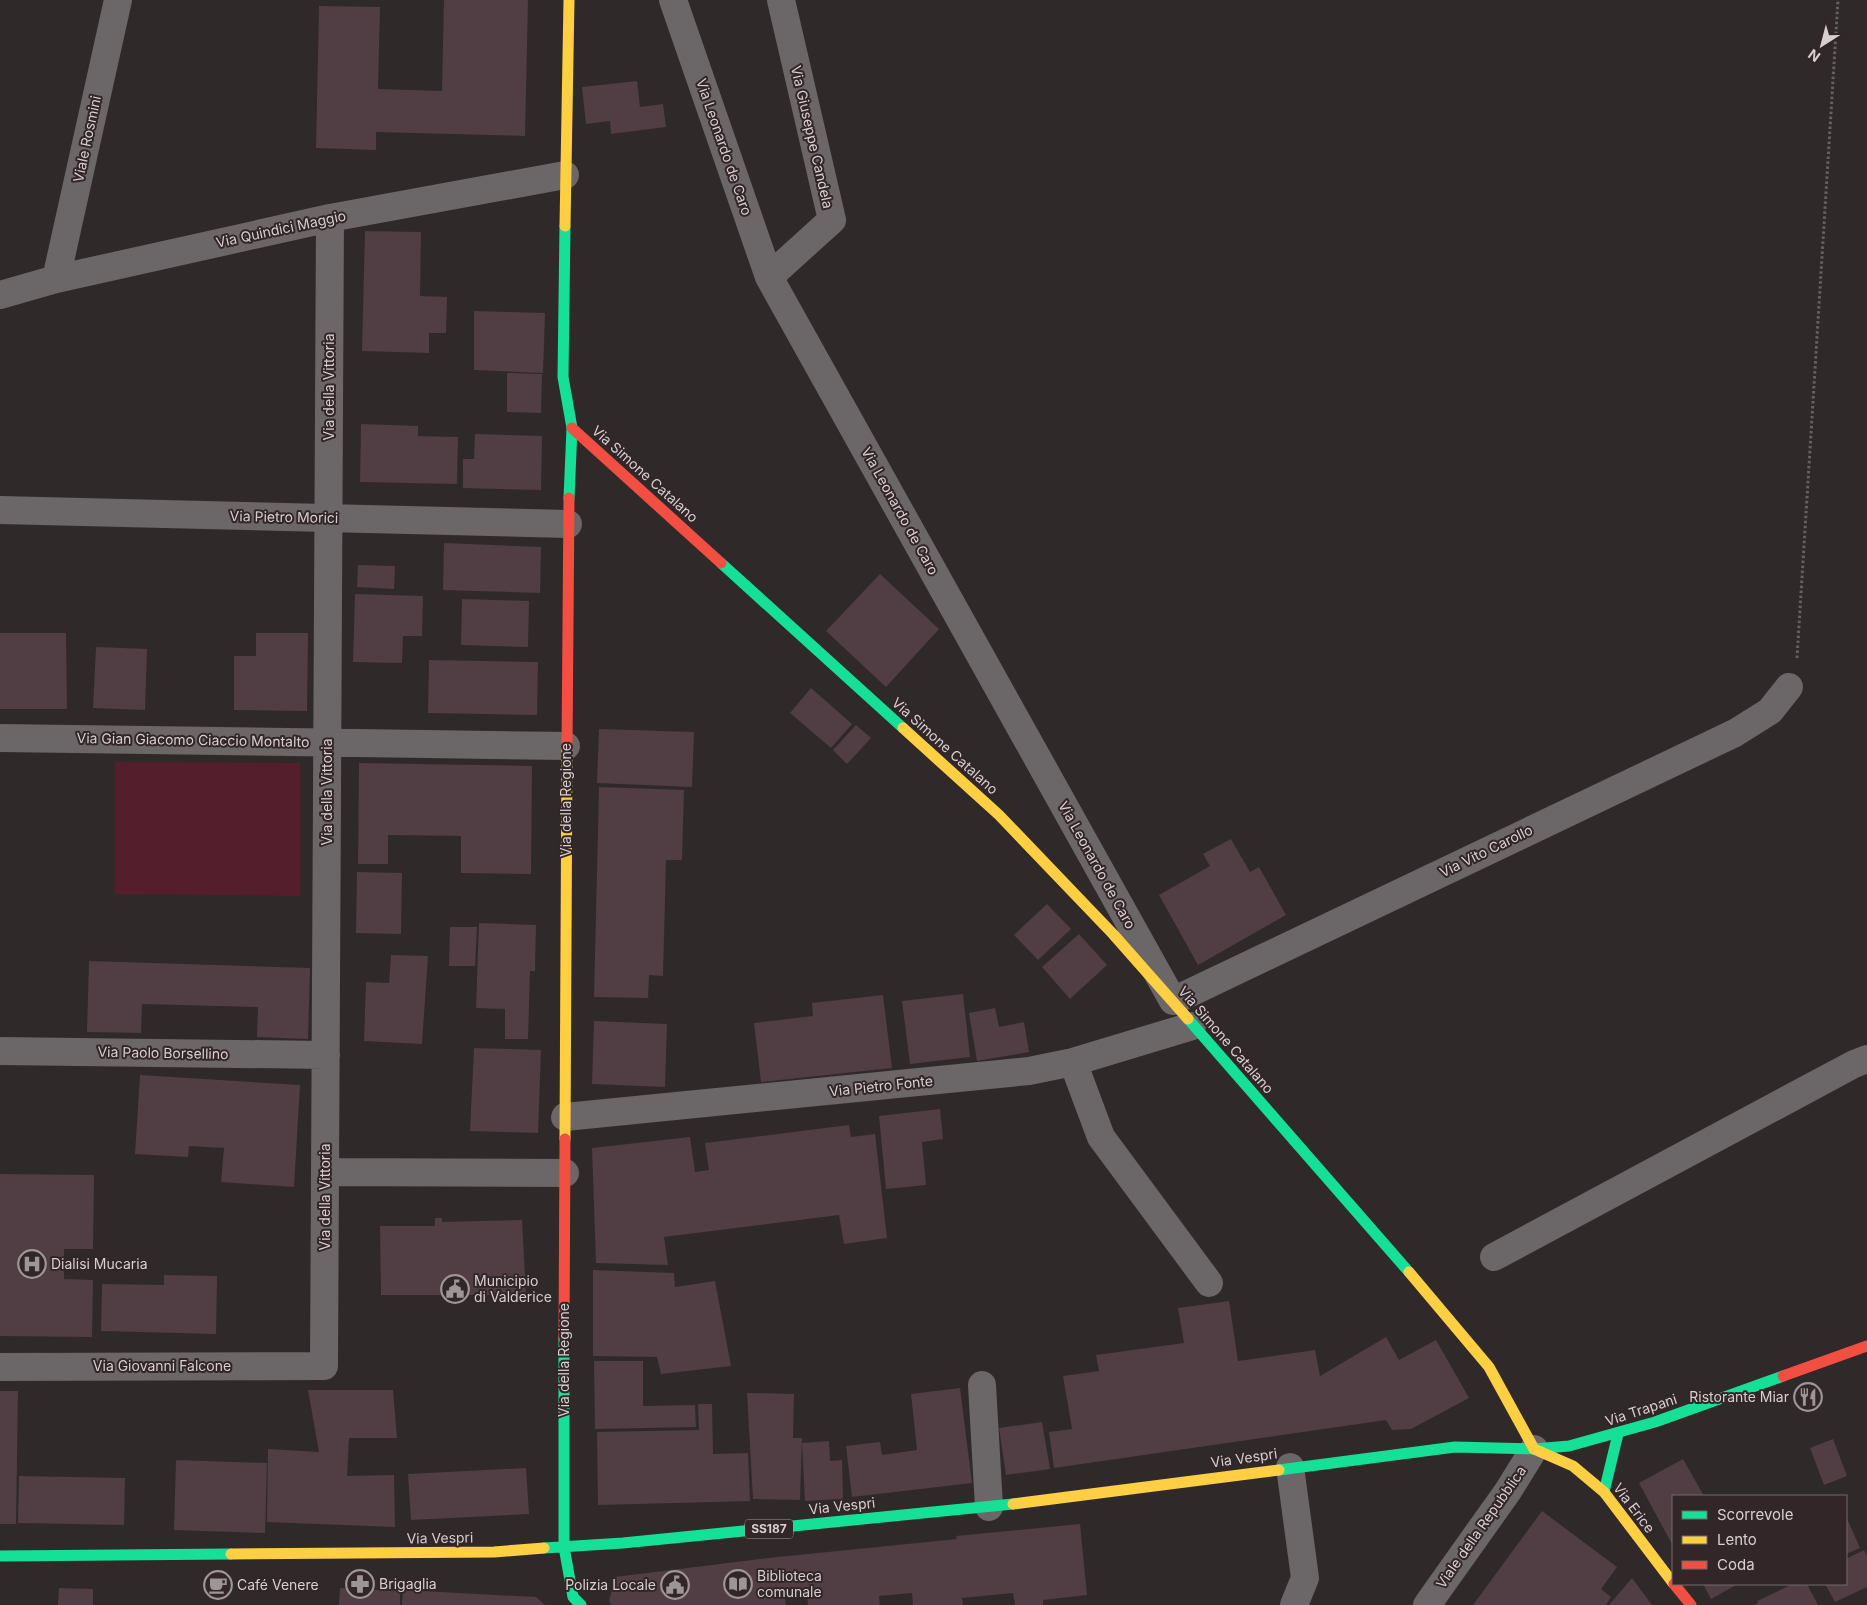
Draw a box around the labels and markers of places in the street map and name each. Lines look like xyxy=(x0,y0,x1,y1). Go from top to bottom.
hospital icon: Dialisi Mucaria xyxy=(17,1249,47,1279)
place label: Dialisi Mucaria xyxy=(51,1255,148,1272)
place label: Municipio di Valderice xyxy=(474,1272,552,1305)
public building icon: Municipio di Valderice xyxy=(440,1274,470,1304)
restaurant icon: Ristorante Miar xyxy=(1793,1382,1823,1412)
place label: Ristorante Miar xyxy=(1689,1388,1789,1405)
place label: Biblioteca comunale xyxy=(757,1567,822,1600)
pharmacy icon: Brigaglia xyxy=(345,1569,375,1599)
library icon: Biblioteca comunale xyxy=(723,1569,753,1599)
cafe icon: Café Venere xyxy=(203,1570,233,1600)
public building icon: Polizia Locale xyxy=(660,1570,690,1600)
place label: Brigaglia xyxy=(379,1575,437,1592)
place label: Café Venere xyxy=(237,1576,319,1593)
place label: Polizia Locale xyxy=(565,1576,656,1593)

